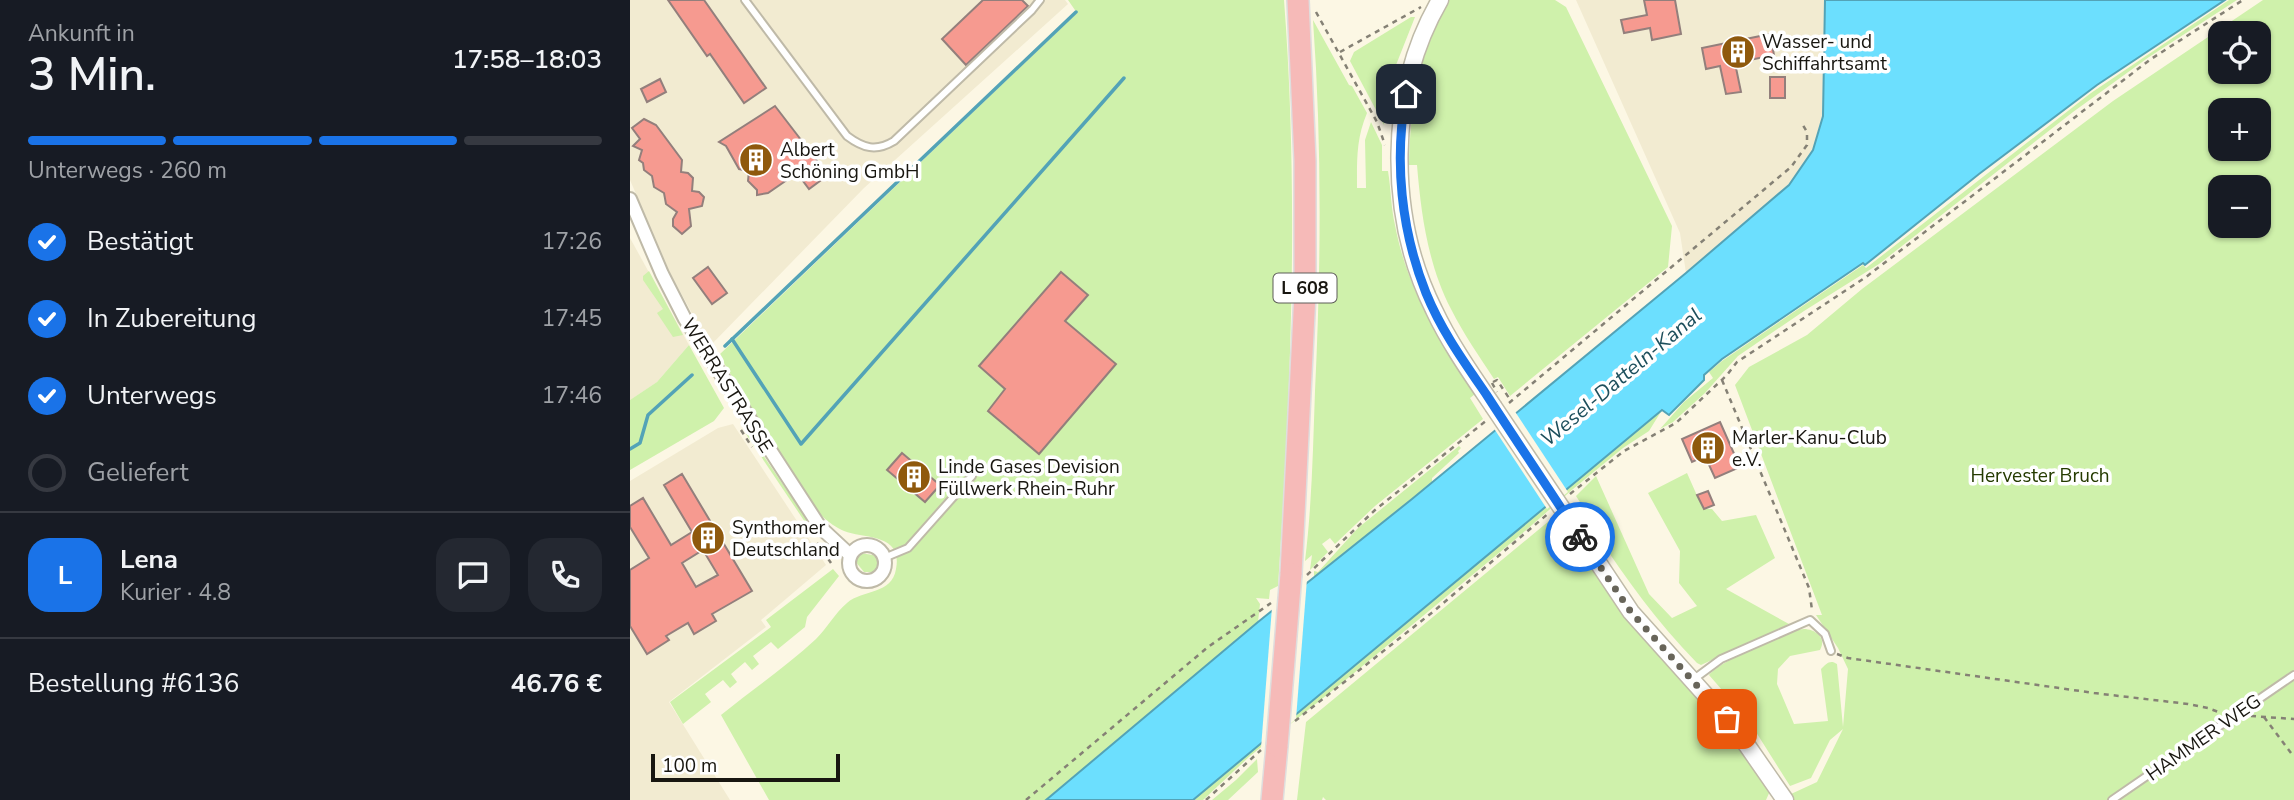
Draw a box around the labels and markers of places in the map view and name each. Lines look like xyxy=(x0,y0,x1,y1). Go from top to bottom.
place label: Wasser- und Schiffahrtsamt xyxy=(1762,29,1887,77)
building icon: Wasser- und Schiffahrtsamt xyxy=(1719,33,1757,71)
pin xyxy=(1376,64,1436,124)
place label: Albert Schöning GmbH xyxy=(780,137,919,185)
building icon: Albert Schöning GmbH xyxy=(737,141,775,179)
place label: Marler-Kanu-Club e.V. xyxy=(1732,425,1887,473)
building icon: Marler-Kanu-Club e.V. xyxy=(1689,429,1727,467)
place label: Linde Gases Devision Füllwerk Rhein-Ruhr xyxy=(938,454,1120,502)
building icon: Linde Gases Devision Füllwerk Rhein-Ruhr xyxy=(895,458,933,496)
place label: Synthomer Deutschland xyxy=(732,515,840,563)
building icon: Synthomer Deutschland xyxy=(689,519,727,557)
pin xyxy=(1697,689,1757,749)

